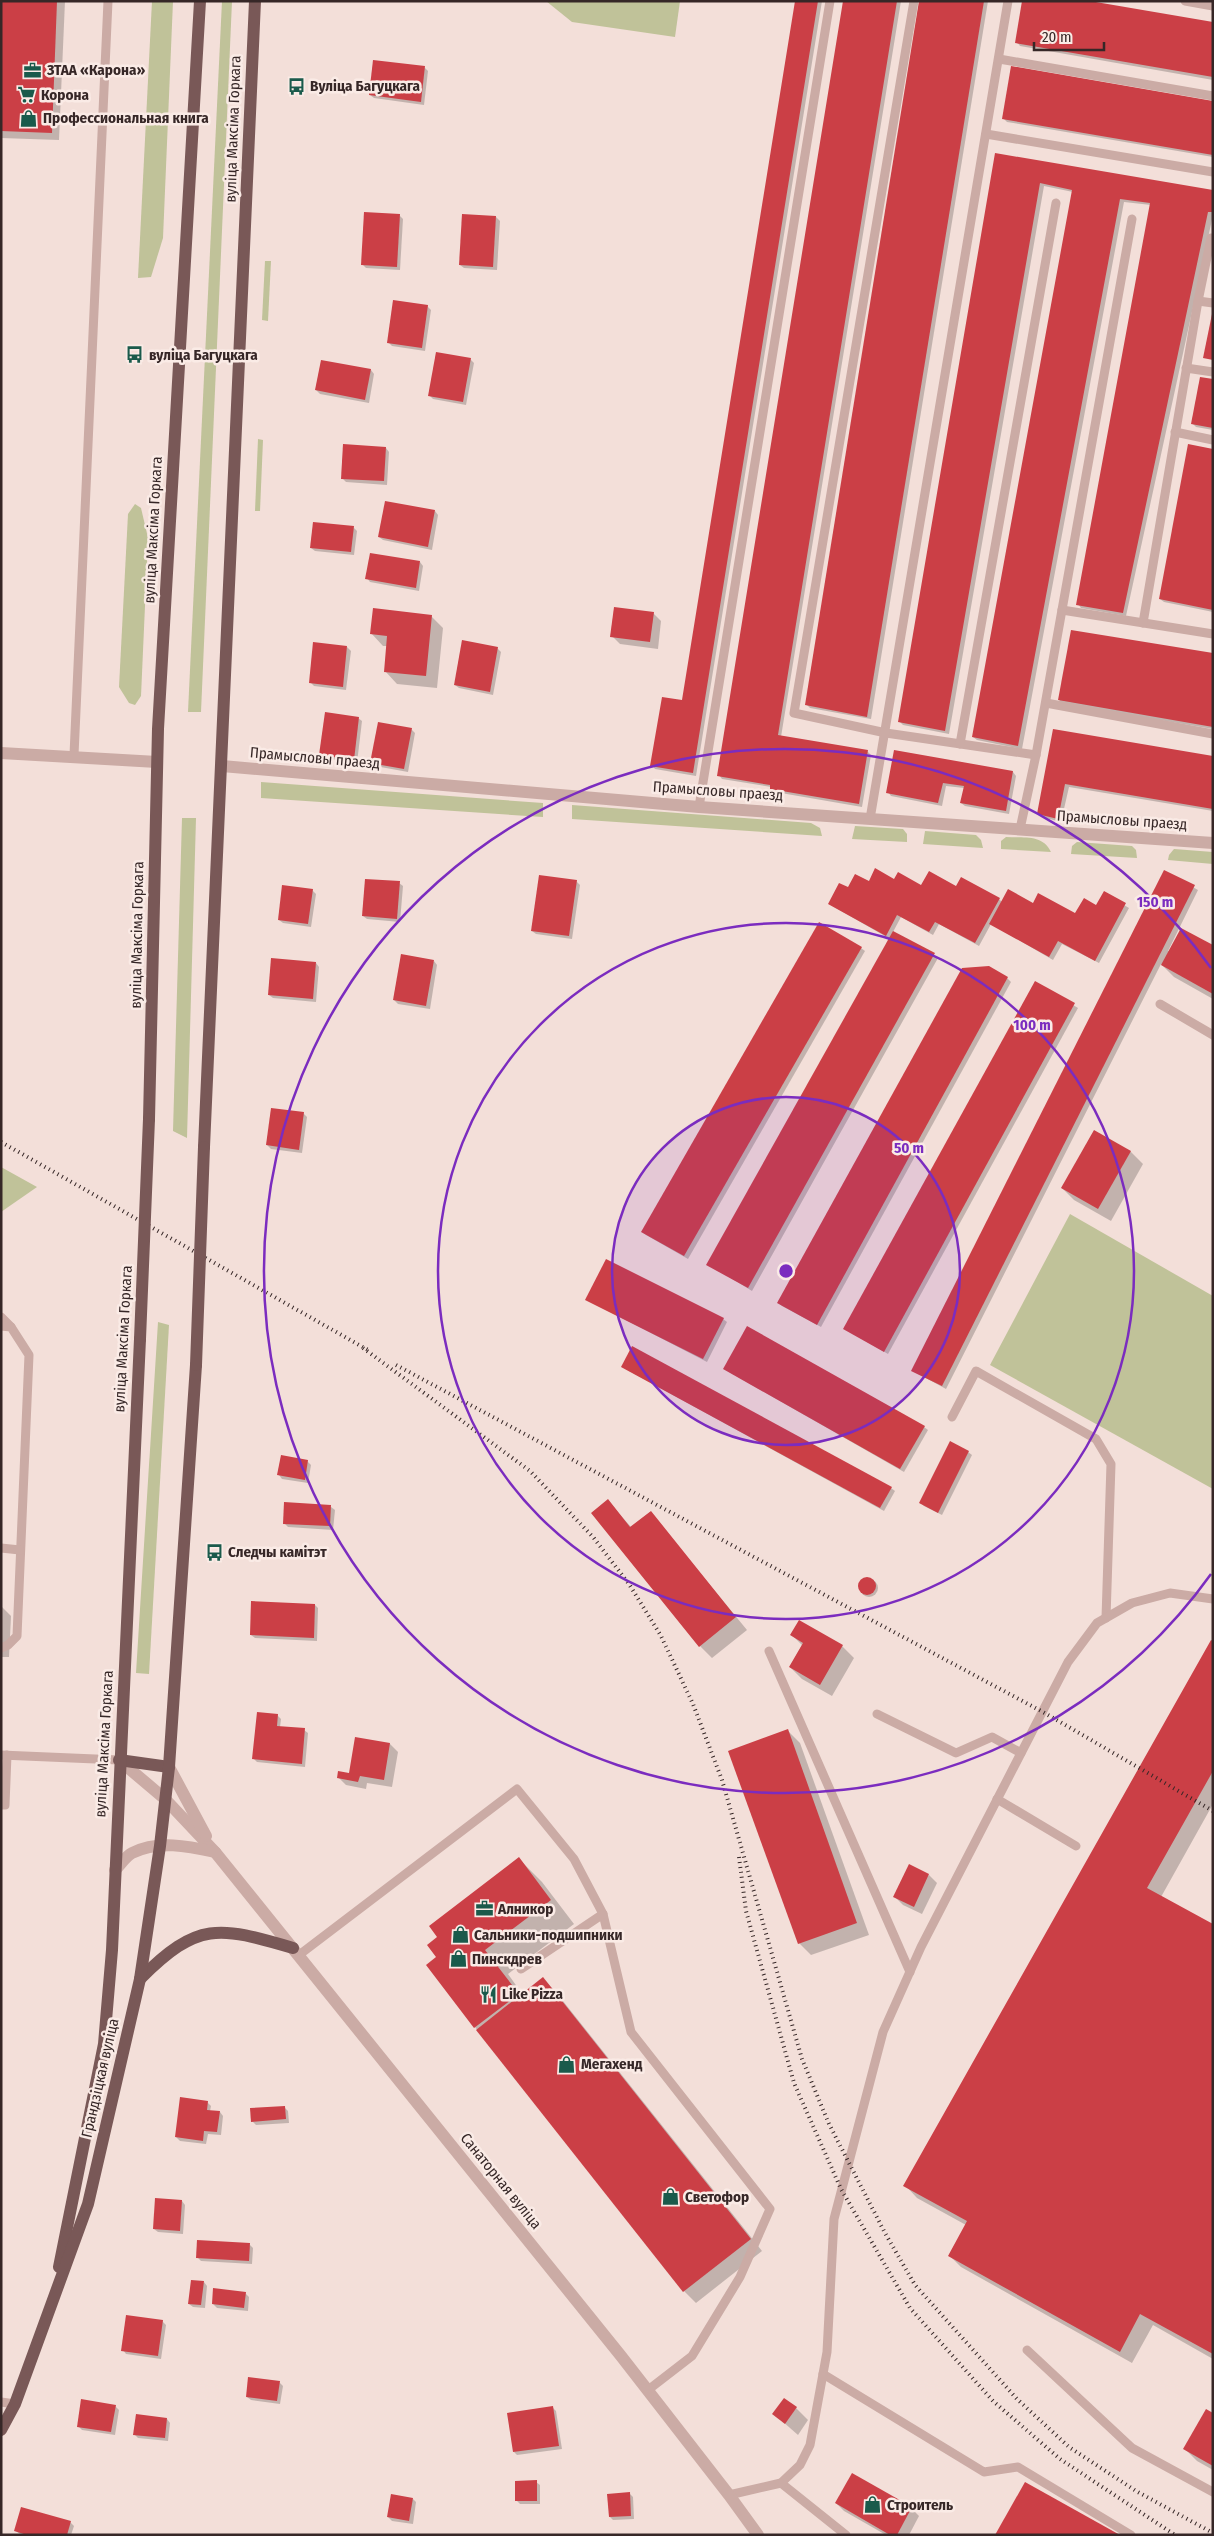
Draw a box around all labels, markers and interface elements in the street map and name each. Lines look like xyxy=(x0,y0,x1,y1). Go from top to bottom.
scale bar xyxy=(1034,20,1104,52)
text: 20 m xyxy=(1042,28,1072,46)
street label: вуліца Максіма Горкага xyxy=(221,55,245,203)
office icon: ЗТАА «Карона» xyxy=(23,60,43,80)
place label: ЗТАА «Карона» xyxy=(46,61,145,79)
bus stop icon: Вуліца Багуцкага xyxy=(286,76,306,96)
place label: Вуліца Багуцкага xyxy=(310,77,420,95)
supermarket icon: Корона xyxy=(17,85,37,105)
place label: Корона xyxy=(41,86,89,104)
shop icon: Профессиональная книга xyxy=(19,108,39,128)
place label: Профессиональная книга xyxy=(43,109,209,127)
bus stop icon: вуліца Багуцкага xyxy=(125,345,145,365)
place label: вуліца Багуцкага xyxy=(149,346,258,364)
street label: вуліца Максіма Горкага xyxy=(140,456,166,604)
street label: Прамысловы праезд xyxy=(249,743,381,773)
street label: Прамысловы праезд xyxy=(652,777,784,805)
street label: Прамысловы праезд xyxy=(1056,806,1188,834)
street label: вуліца Максіма Горкага xyxy=(127,861,147,1009)
text: 150 m xyxy=(1137,893,1173,911)
text: 100 m xyxy=(1013,1016,1051,1034)
text: 50 m xyxy=(894,1139,924,1157)
centre of rings xyxy=(777,1262,795,1280)
street label: вуліца Максіма Горкага xyxy=(110,1265,136,1413)
bus stop icon: Следчы камітэт xyxy=(204,1542,224,1562)
place label: Следчы камітэт xyxy=(228,1543,327,1561)
street label: вуліца Максіма Горкага xyxy=(91,1670,117,1818)
office icon: Алникор xyxy=(474,1899,494,1919)
place label: Алникор xyxy=(497,1900,553,1918)
shop icon: Сальники-подшипники xyxy=(450,1925,470,1945)
place label: Сальники-подшипники xyxy=(474,1926,623,1944)
shop icon: Пинскдрев xyxy=(448,1949,468,1969)
place label: Пинскдрев xyxy=(472,1950,542,1968)
restaurant icon: Like Pizza xyxy=(478,1984,498,2004)
place label: Like Pizza xyxy=(502,1985,563,2003)
street label: Грандзіцкая вуліца xyxy=(78,2017,122,2139)
shop icon: Мегахенд xyxy=(557,2054,577,2074)
place label: Мегахенд xyxy=(581,2055,643,2073)
street label: Санаторная вуліца xyxy=(457,2129,545,2233)
shop icon: Светофор xyxy=(661,2187,681,2207)
place label: Светофор xyxy=(685,2188,749,2206)
shop icon: Строитель xyxy=(863,2495,883,2515)
place label: Строитель xyxy=(887,2496,953,2514)

